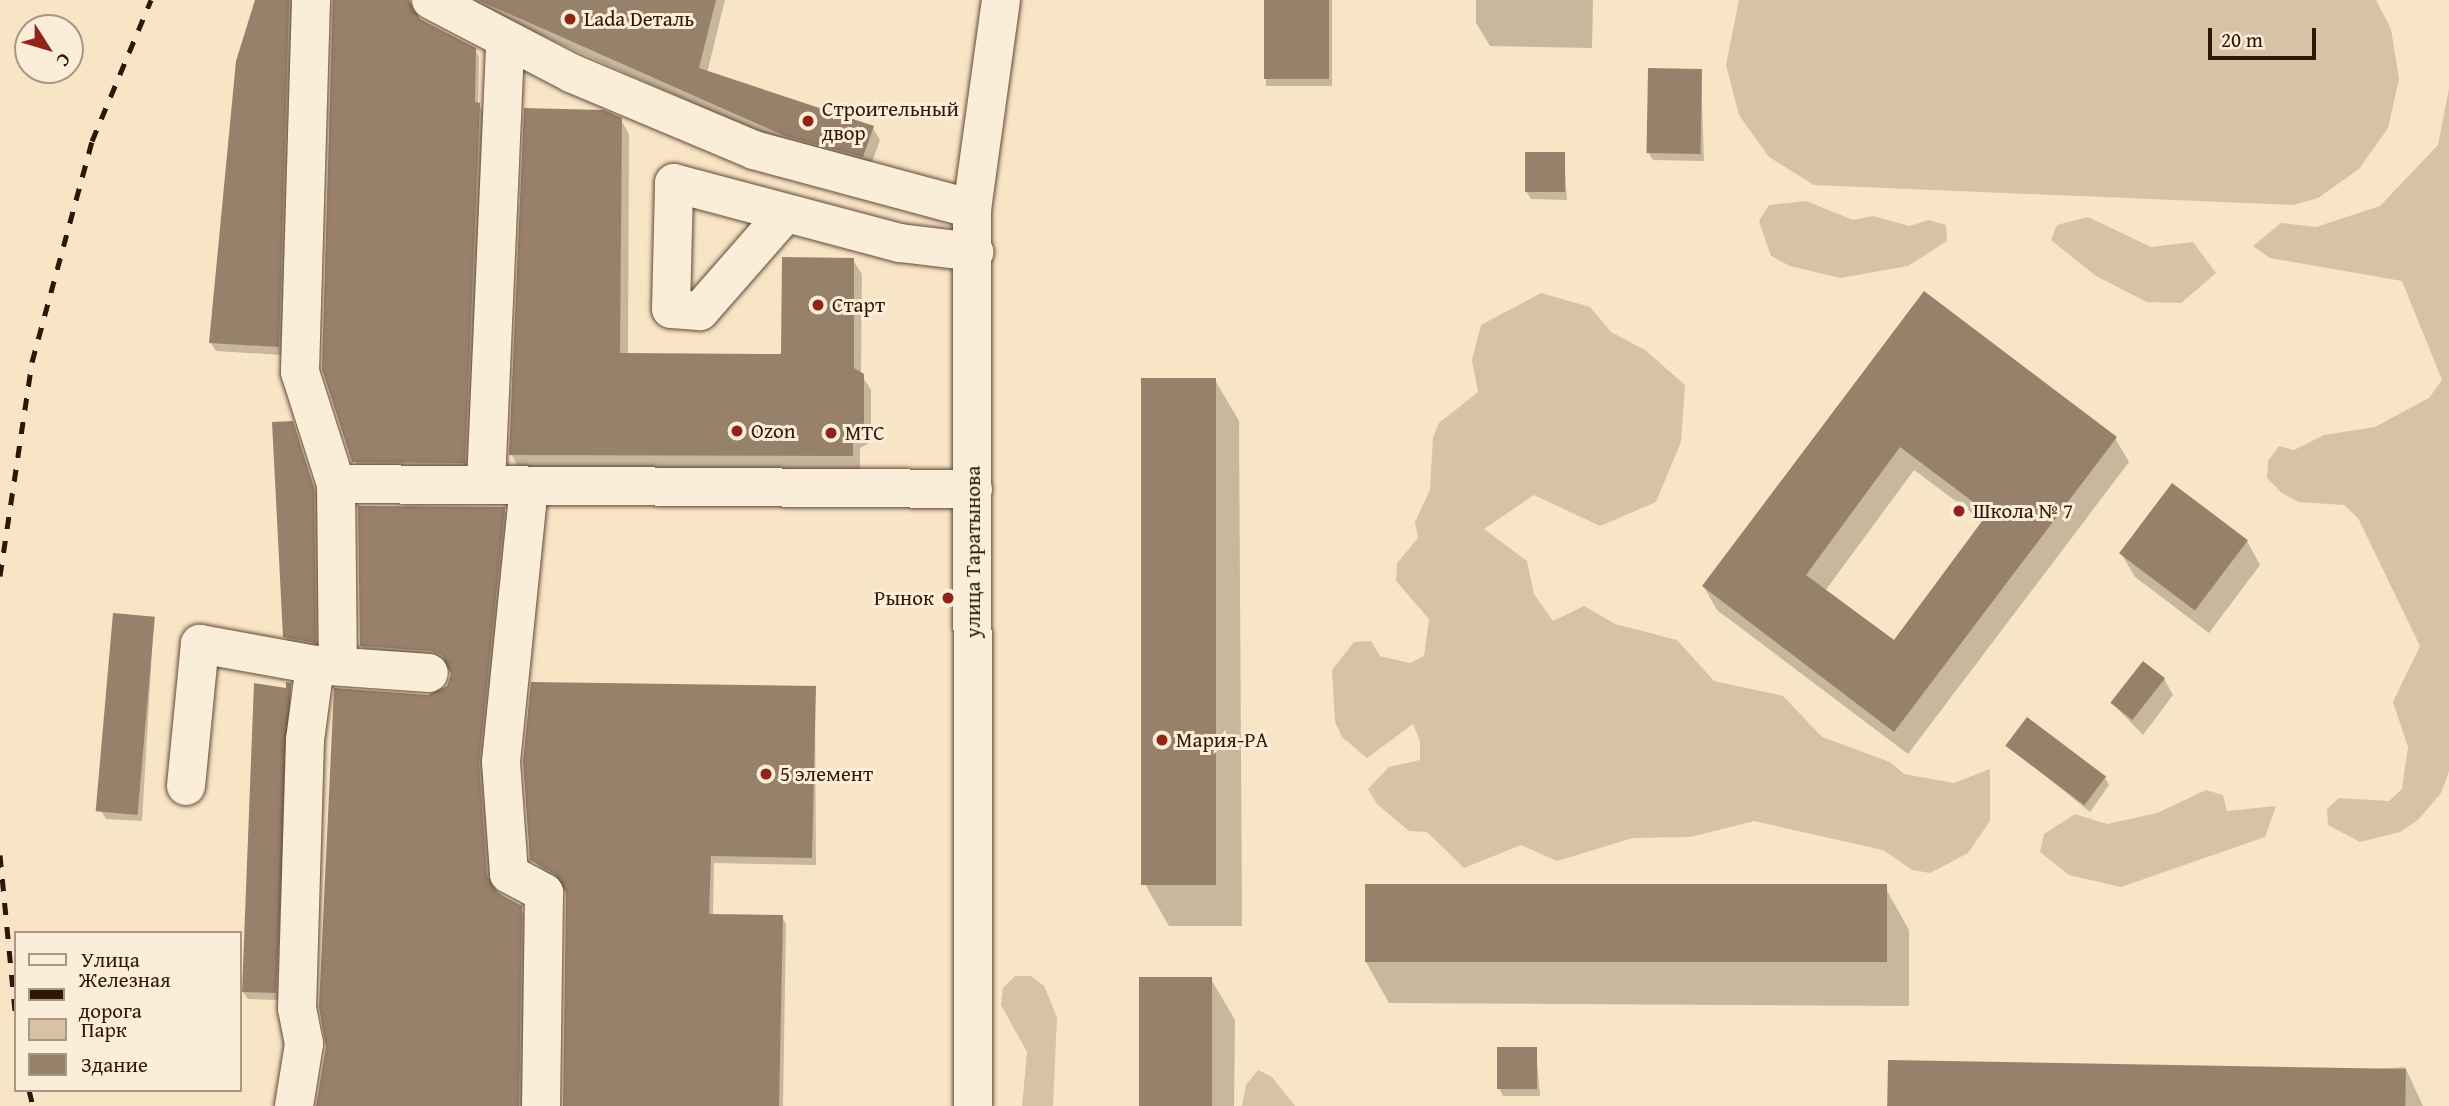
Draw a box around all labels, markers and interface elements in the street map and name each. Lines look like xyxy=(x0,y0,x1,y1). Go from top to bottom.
place label: Lada Dеталь xyxy=(584,6,694,32)
marker: Lada Dеталь xyxy=(562,11,578,27)
north arrow xyxy=(14,14,84,84)
scale bar xyxy=(2211,14,2320,58)
text: 20 m xyxy=(2221,24,2263,55)
text: С xyxy=(50,48,79,73)
place label: Строительный двор xyxy=(822,96,959,146)
marker: Строительный двор xyxy=(800,113,816,129)
place label: Старт xyxy=(832,292,885,318)
marker: Старт xyxy=(810,297,826,313)
place label: Ozon xyxy=(751,418,795,444)
place label: МТС xyxy=(845,420,885,446)
marker: Ozon xyxy=(729,423,745,439)
marker: МТС xyxy=(823,425,839,441)
street label: улица Таратынова xyxy=(960,466,986,638)
place label: Школа № 7 xyxy=(1973,498,2073,524)
marker: Школа № 7 xyxy=(1951,503,1967,519)
place label: Рынок xyxy=(874,585,934,611)
marker: Рынок xyxy=(940,590,956,606)
place label: Мария-РА xyxy=(1176,727,1268,753)
marker: Мария-РА xyxy=(1154,732,1170,748)
place label: 5 элемент xyxy=(780,761,873,787)
marker: 5 элемент xyxy=(758,766,774,782)
legend xyxy=(14,931,242,1092)
text: Улица xyxy=(81,944,140,975)
text: Железная дорога xyxy=(79,964,171,1026)
text: Парк xyxy=(81,1014,127,1045)
text: Здание xyxy=(81,1049,148,1080)

